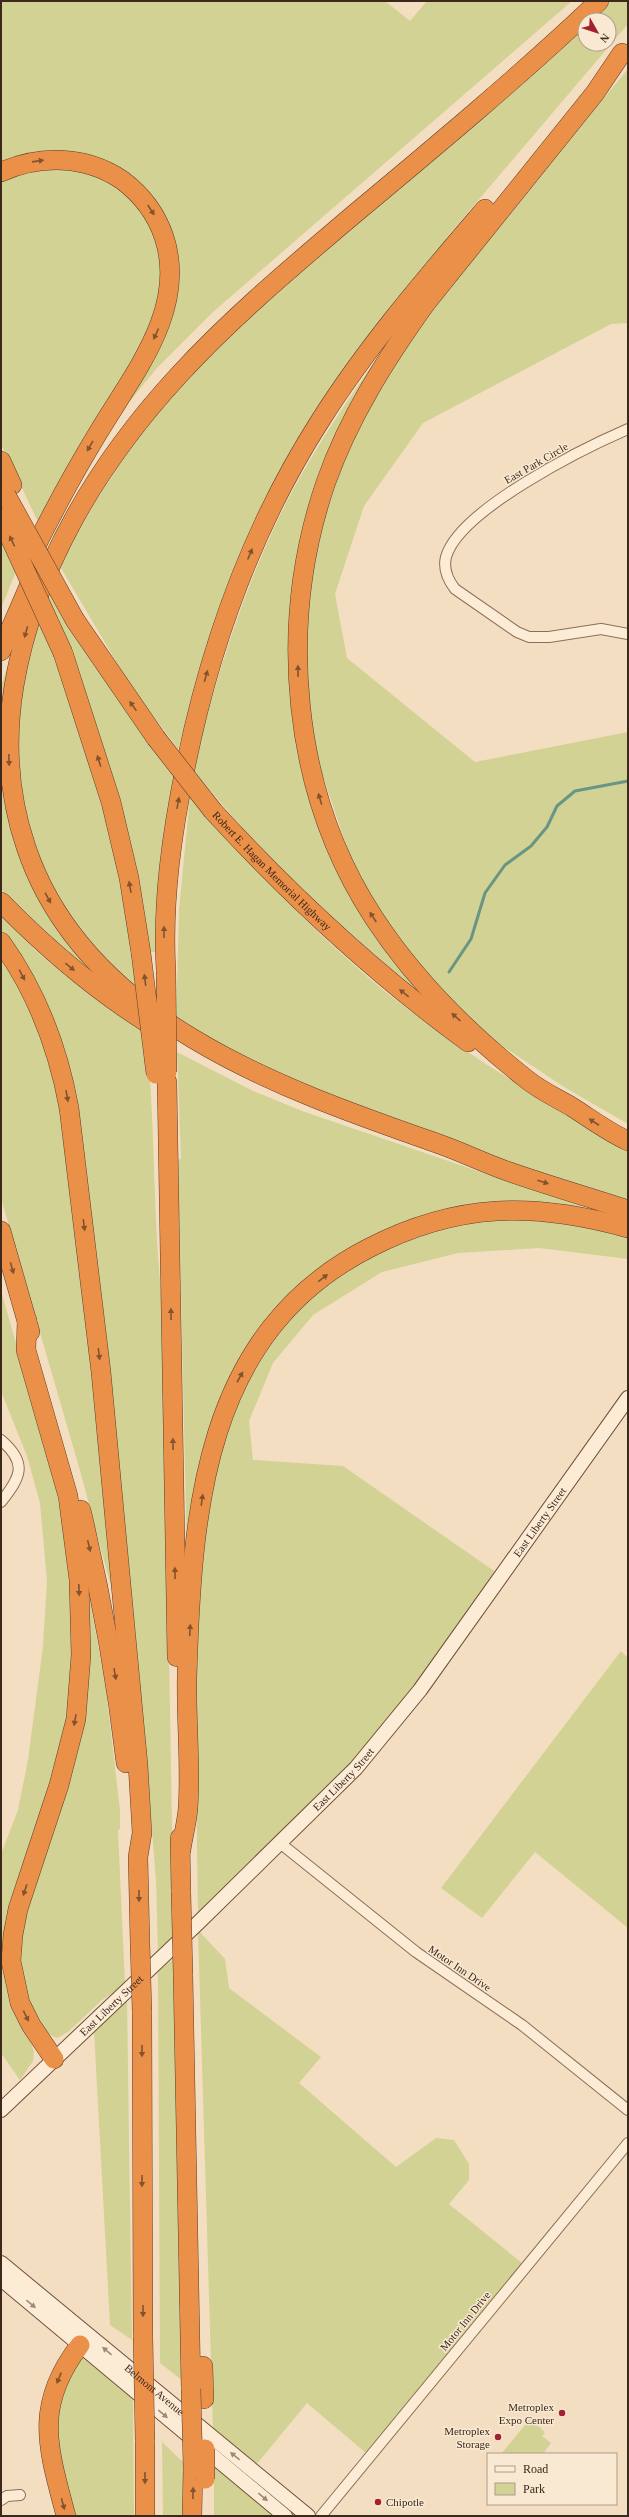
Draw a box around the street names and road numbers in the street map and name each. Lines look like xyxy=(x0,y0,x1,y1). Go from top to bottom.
street label: East Park Circle xyxy=(502,440,570,486)
street label: Robert E. Hagan Memorial Highway xyxy=(210,809,334,933)
street label: East Liberty Street xyxy=(511,1485,568,1559)
street label: East Liberty Street xyxy=(310,1745,376,1813)
street label: Motor Inn Drive xyxy=(427,1943,494,1993)
street label: East Liberty Street xyxy=(77,1973,145,2038)
street label: Motor Inn Drive xyxy=(437,2289,493,2353)
street label: Belmont Avenue xyxy=(122,2362,187,2418)

